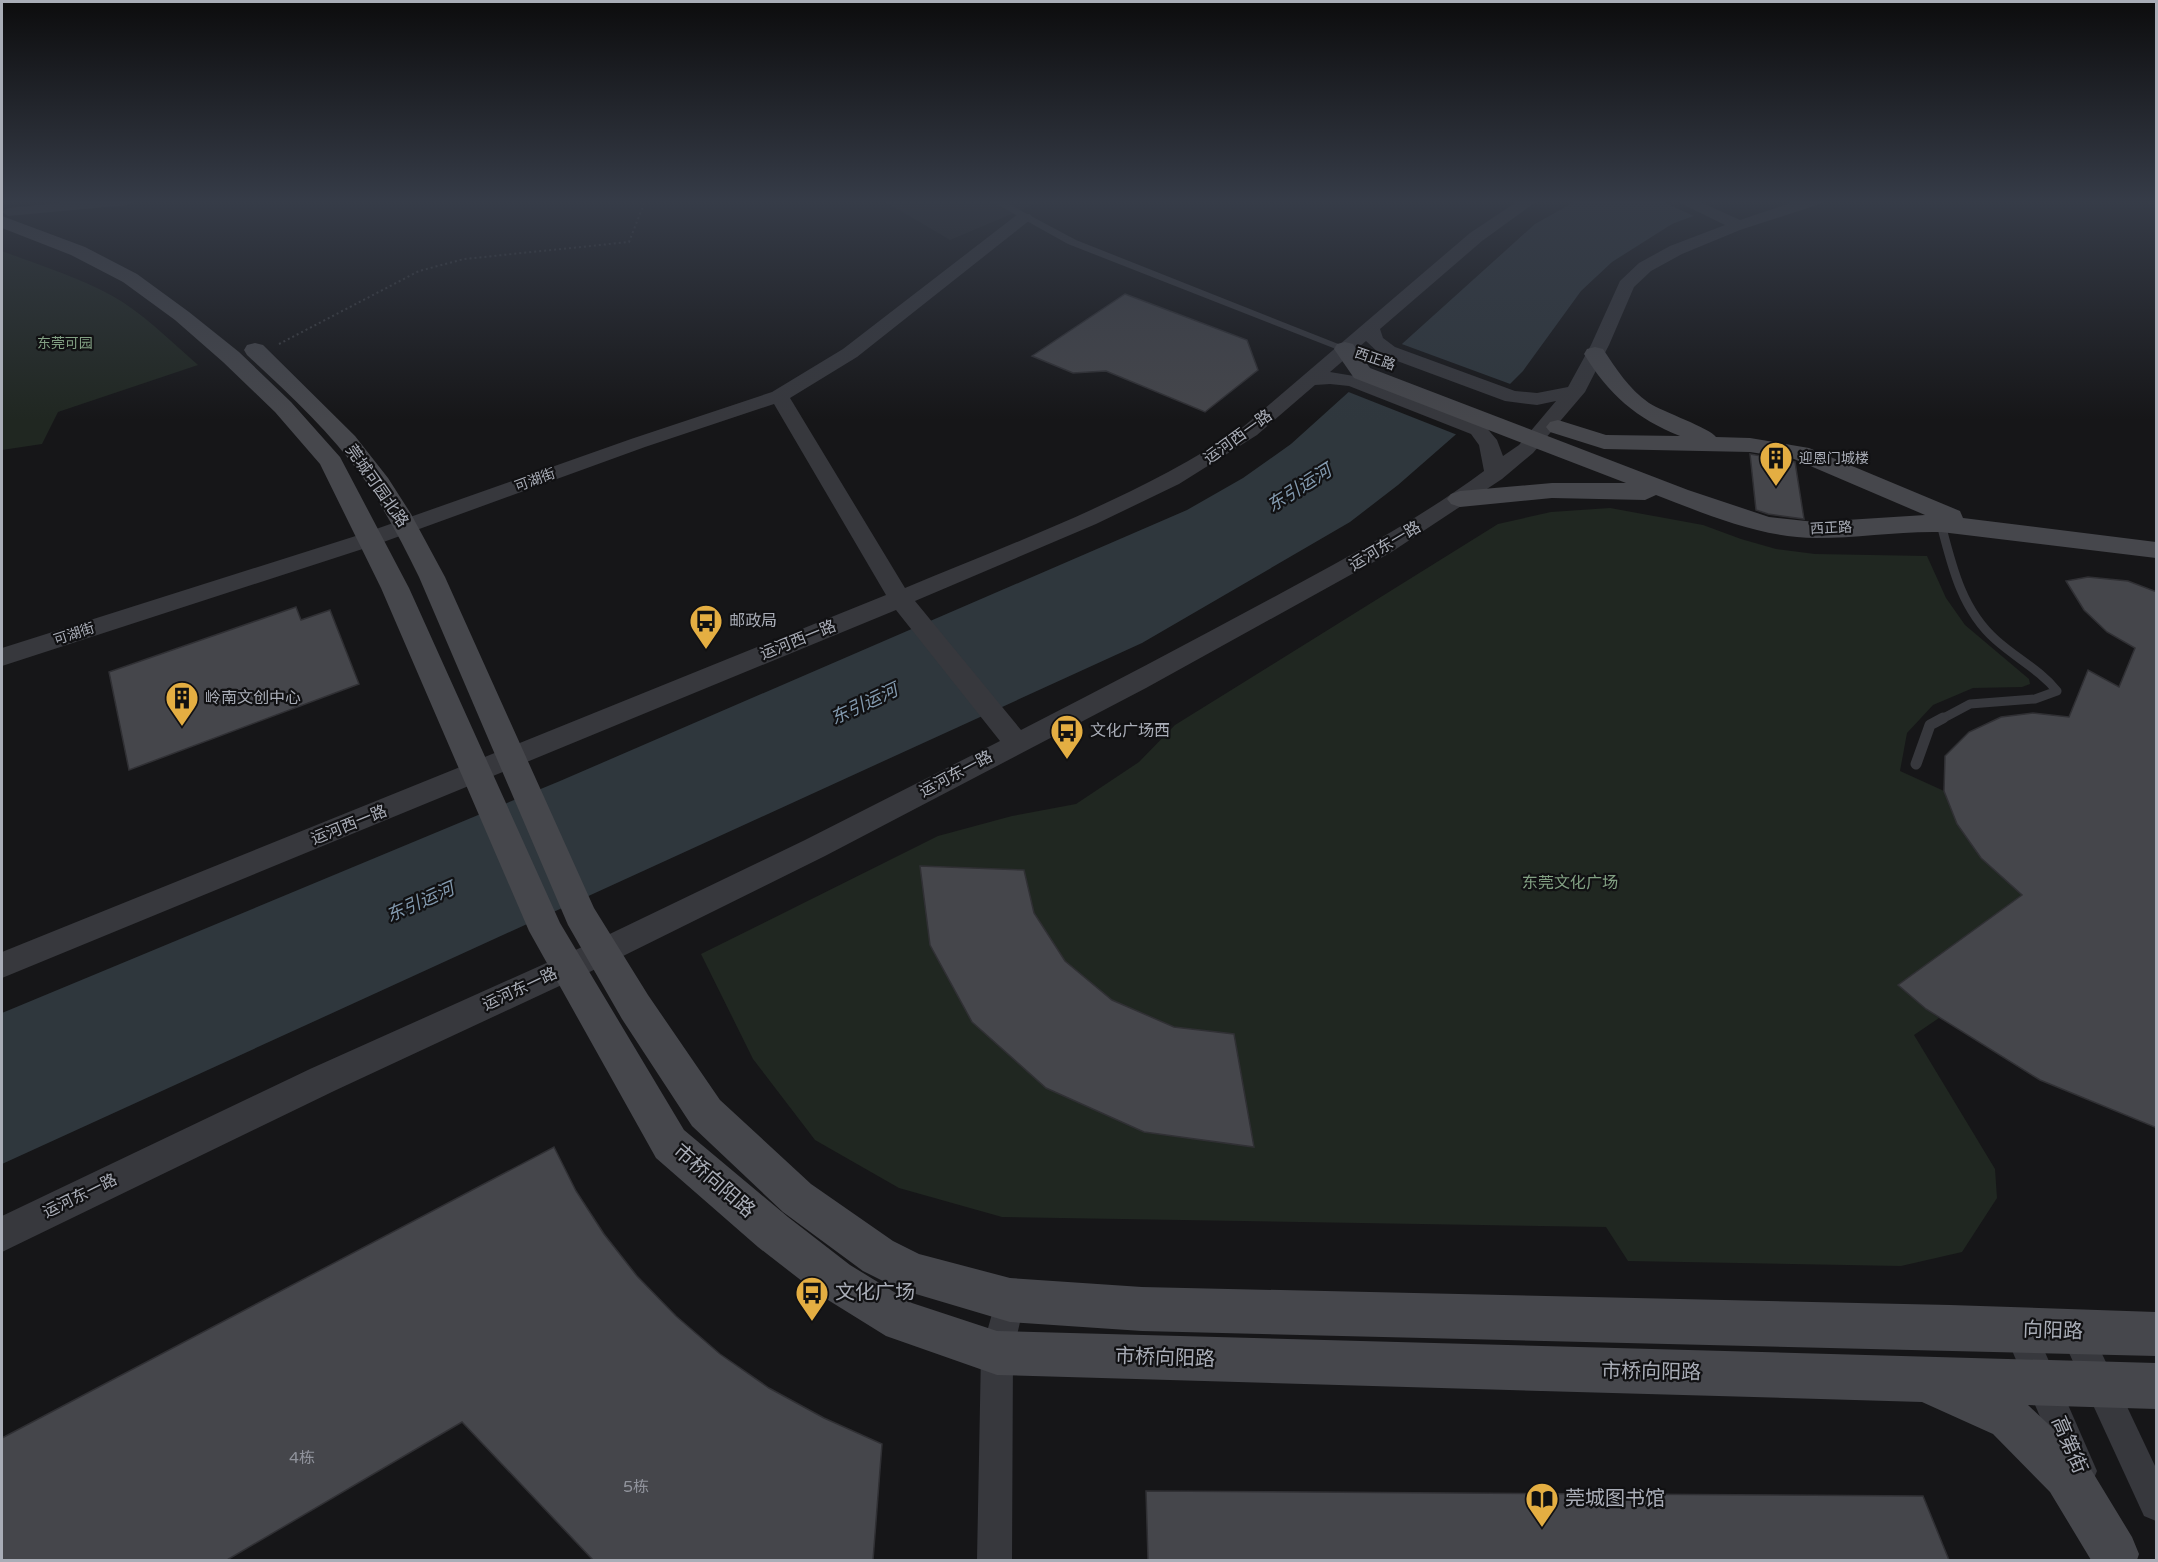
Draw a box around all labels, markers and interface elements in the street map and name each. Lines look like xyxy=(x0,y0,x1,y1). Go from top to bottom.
park label: 东莞可园 xyxy=(37,335,93,352)
street label: 西正路 xyxy=(1352,344,1398,374)
street label: 运河西一路 xyxy=(1200,405,1276,469)
building icon: 迎恩门城楼 xyxy=(1758,440,1794,487)
street label: 莞城可园北路 xyxy=(341,441,413,531)
place label: 迎恩门城楼 xyxy=(1799,450,1869,467)
water label: 东引运河 xyxy=(1263,458,1338,516)
street label: 可湖街 xyxy=(512,465,558,495)
street label: 运河东一路 xyxy=(1346,517,1424,575)
street label: 西正路 xyxy=(1810,518,1852,538)
bus stop icon: 邮政局 xyxy=(688,603,724,650)
place label: 邮政局 xyxy=(729,611,777,631)
street label: 运河西一路 xyxy=(757,616,839,664)
street label: 可湖街 xyxy=(51,619,97,649)
water label: 东引运河 xyxy=(827,678,904,729)
building icon: 岭南文创中心 xyxy=(164,680,200,727)
place label: 岭南文创中心 xyxy=(205,688,301,708)
bus stop icon: 文化广场西 xyxy=(1049,713,1085,760)
place label: 文化广场西 xyxy=(1090,721,1170,741)
street label: 运河东一路 xyxy=(916,746,996,802)
street label: 运河西一路 xyxy=(308,801,390,849)
park label: 东莞文化广场 xyxy=(1522,873,1618,893)
water label: 东引运河 xyxy=(383,876,460,927)
street label: 运河东一路 xyxy=(480,963,560,1015)
street label: 市桥向阳路 xyxy=(668,1139,760,1223)
street label: 运河东一路 xyxy=(40,1169,120,1223)
bus stop icon: 文化广场 xyxy=(794,1275,830,1322)
place label: 文化广场 xyxy=(835,1281,915,1305)
street label: 向阳路 xyxy=(2023,1318,2083,1344)
street label: 市桥向阳路 xyxy=(1115,1344,1215,1372)
street label: 市桥向阳路 xyxy=(1601,1359,1701,1385)
street label: 高第街 xyxy=(2046,1413,2092,1477)
house number: 4栋 xyxy=(289,1448,315,1468)
house number: 5栋 xyxy=(623,1477,649,1497)
library icon: 莞城图书馆 xyxy=(1524,1481,1560,1528)
place label: 莞城图书馆 xyxy=(1565,1487,1665,1511)

